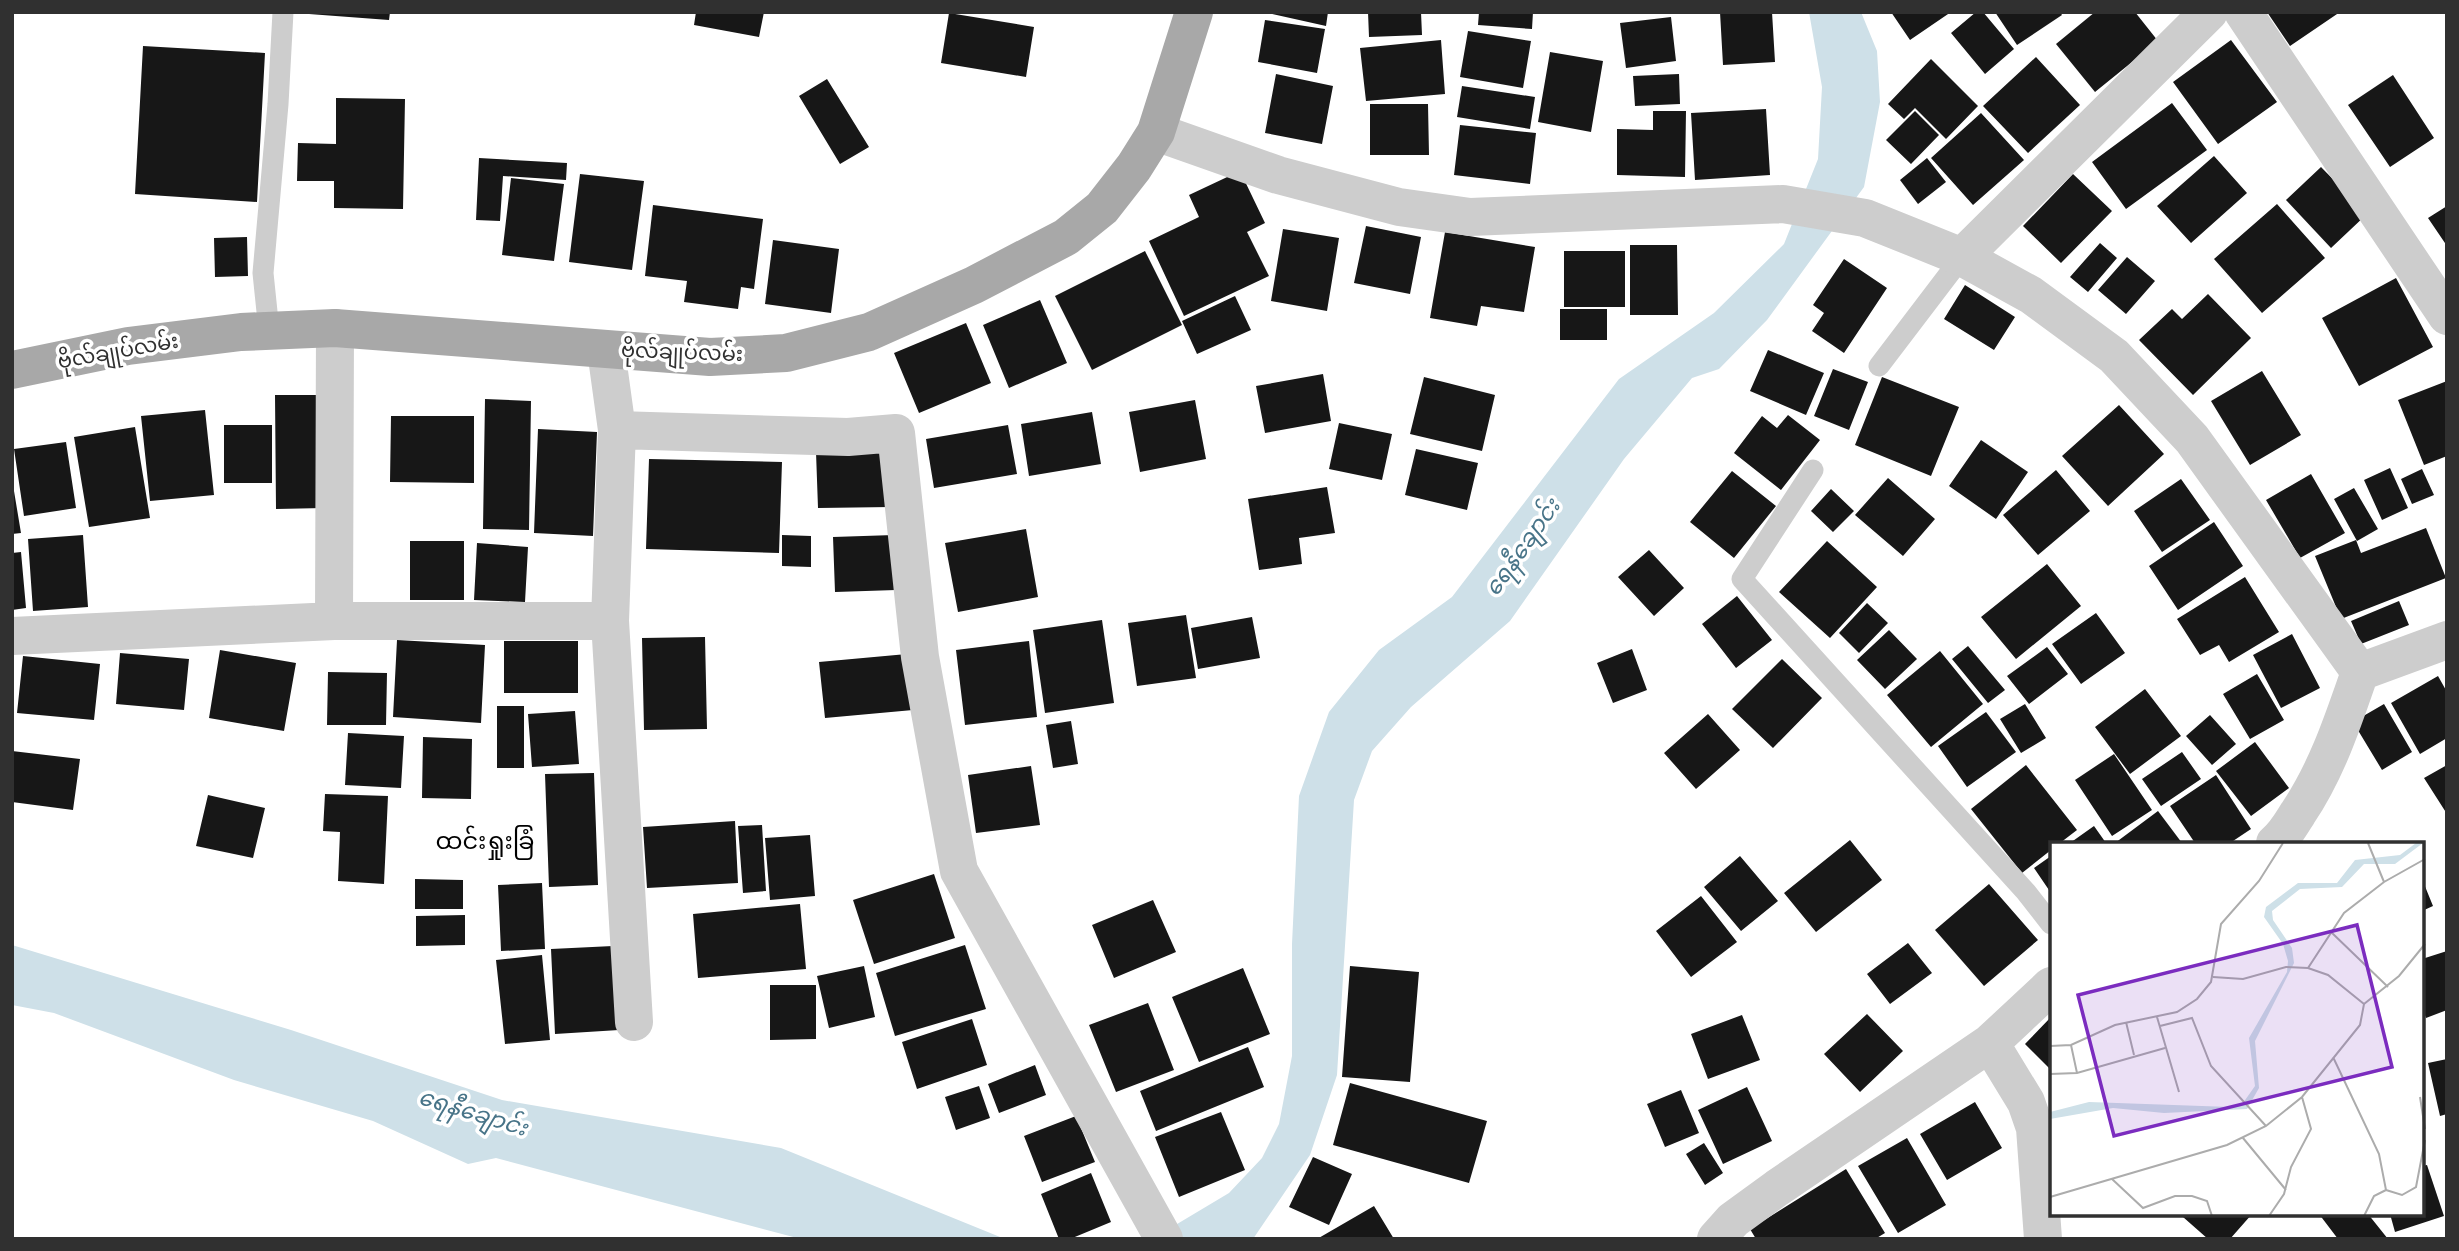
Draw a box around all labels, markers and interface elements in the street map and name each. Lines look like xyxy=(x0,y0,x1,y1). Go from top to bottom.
street label: ဗိုလ်‌ချုပ်‌လမ်း xyxy=(55,325,181,379)
street label: ဗိုလ်‌ချုပ်‌လမ်း xyxy=(620,334,744,372)
water label: ရေနီချောင်း xyxy=(1477,490,1571,604)
district label: ထင်းရှုးခြံ xyxy=(435,825,535,860)
inset map xyxy=(2050,842,2424,1216)
water label: ရေနီချောင်း xyxy=(414,1080,533,1147)

